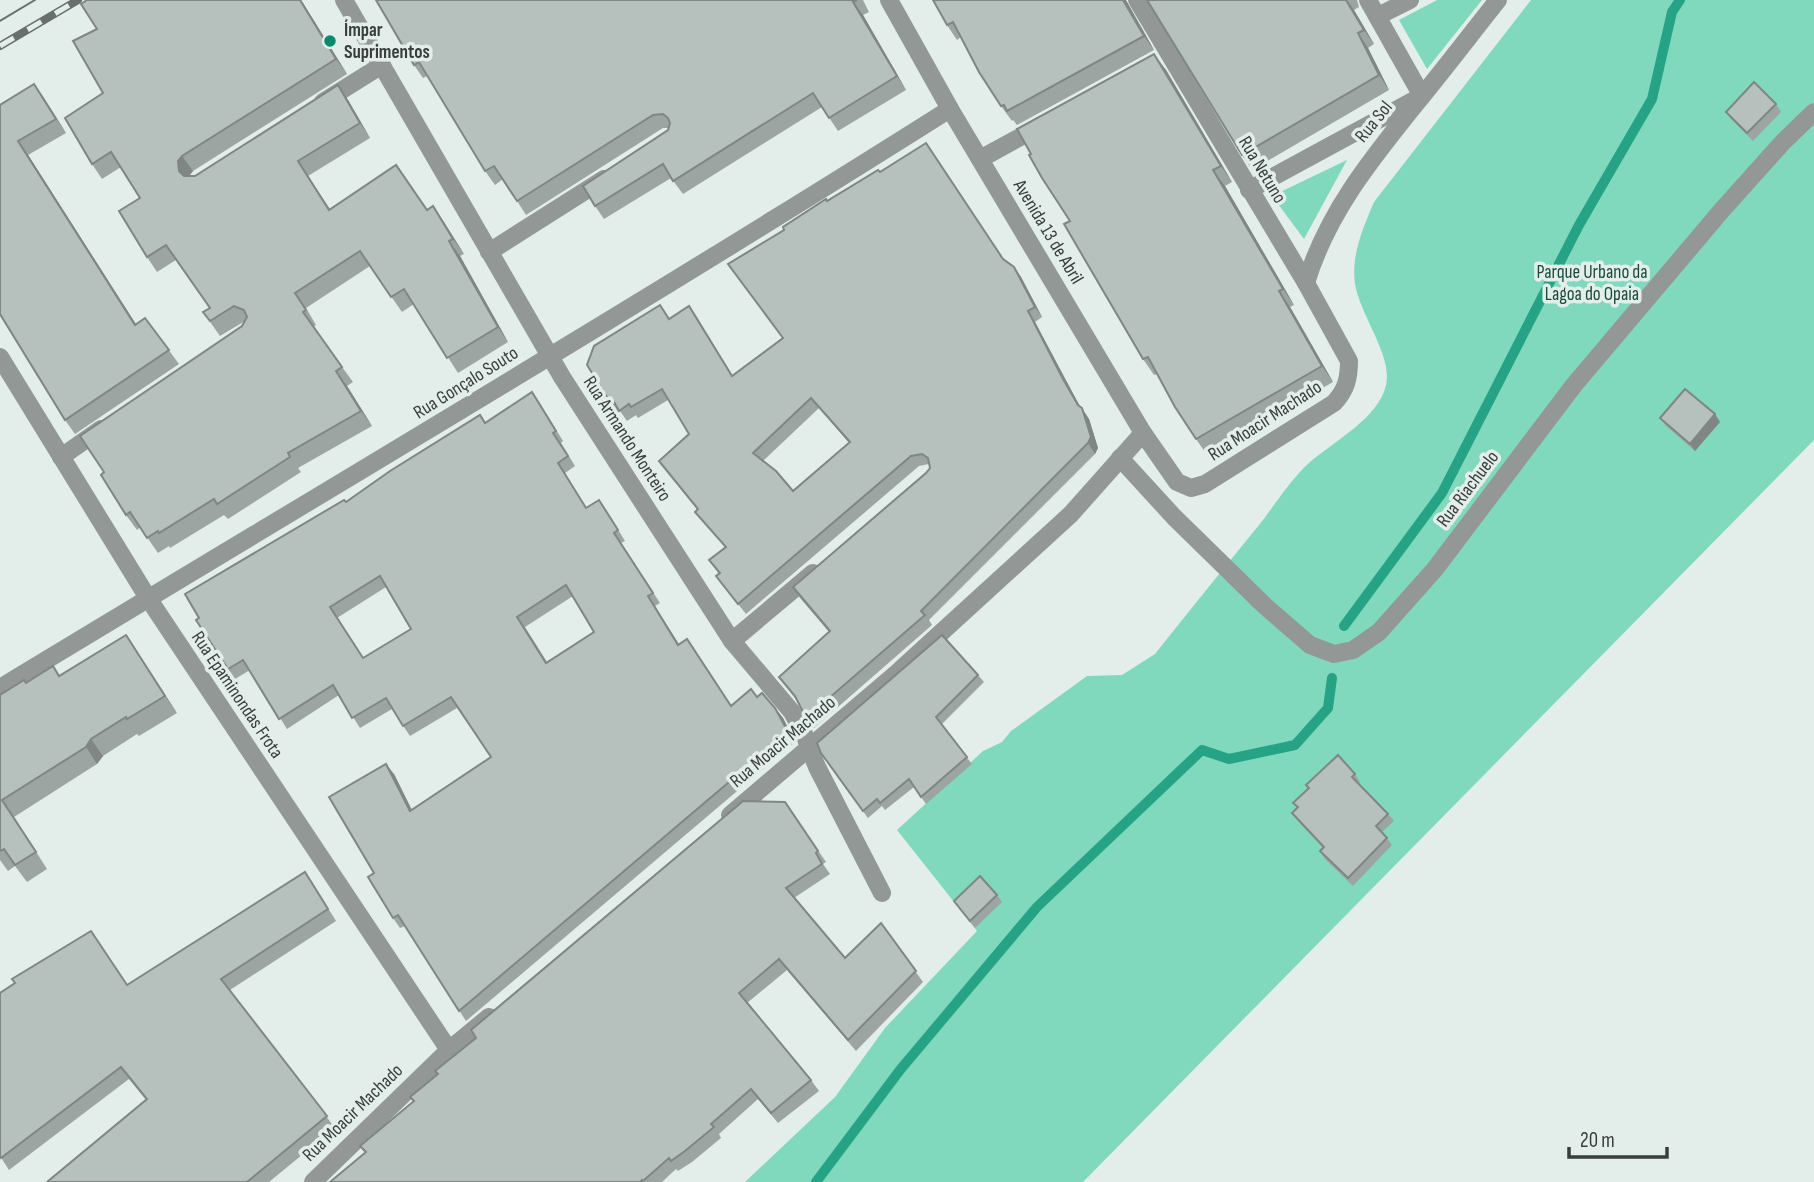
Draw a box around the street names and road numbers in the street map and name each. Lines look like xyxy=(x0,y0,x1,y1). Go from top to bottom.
street label: Rua Sol xyxy=(1350,97,1398,147)
street label: Rua Netuno xyxy=(1233,132,1291,208)
street label: Avenida 13 de Abril xyxy=(1007,175,1088,288)
street label: Rua Gonçalo Souto xyxy=(409,342,523,424)
street label: Rua Armando Monteiro xyxy=(578,372,676,506)
street label: Rua Moacir Machado xyxy=(1204,376,1326,466)
street label: Rua Riachuelo xyxy=(1432,446,1504,532)
street label: Rua Epaminondas Frota xyxy=(186,627,288,763)
street label: Rua Moacir Machado xyxy=(726,691,840,793)
street label: Rua Moacir Machado xyxy=(298,1059,408,1167)

